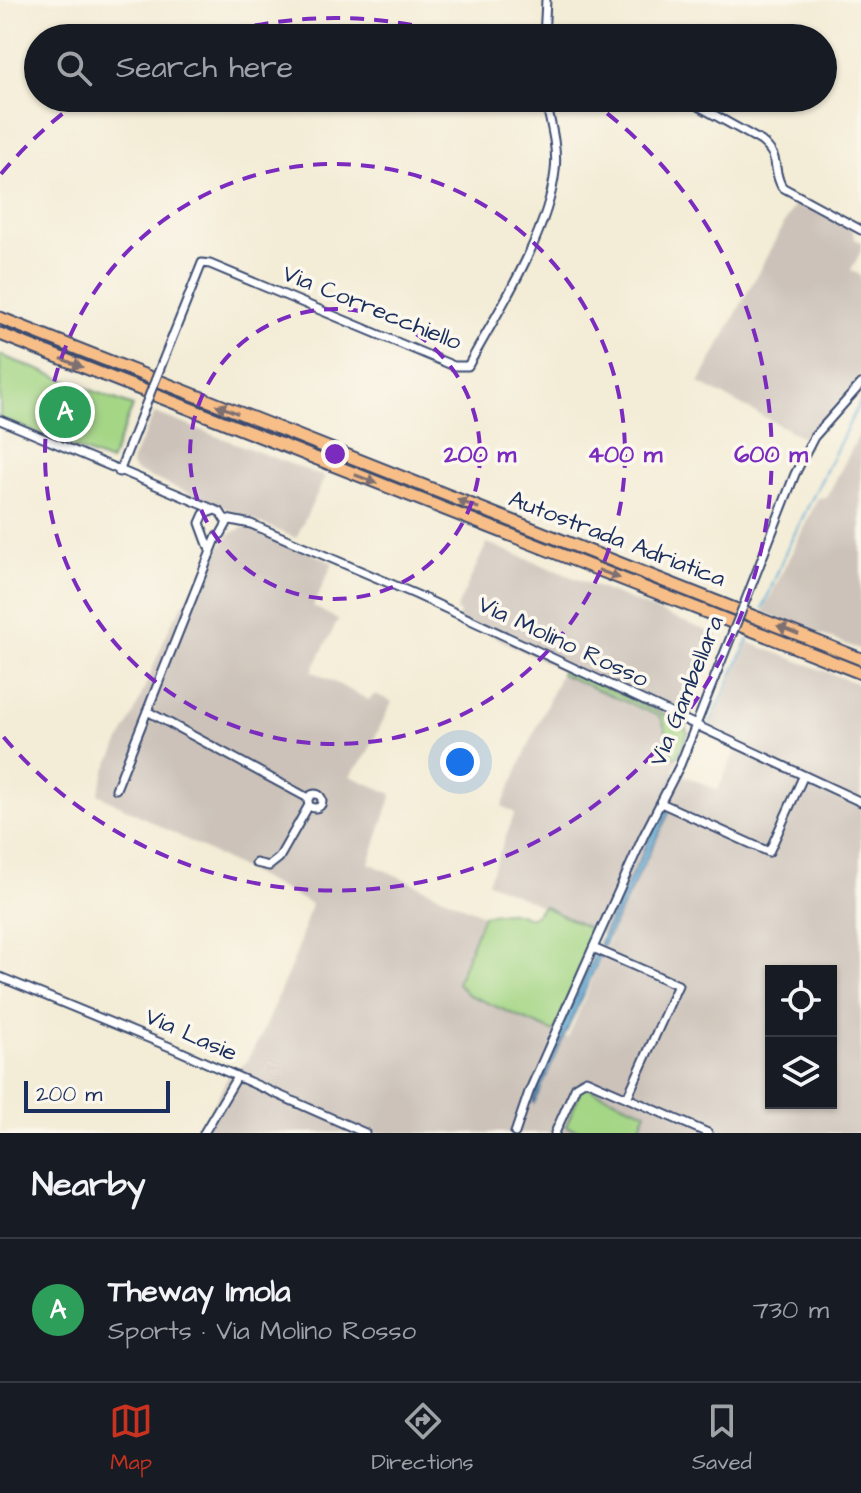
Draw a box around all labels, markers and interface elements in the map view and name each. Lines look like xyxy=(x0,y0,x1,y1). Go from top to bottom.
search box xyxy=(24,24,837,112)
icon: search xyxy=(52,46,96,90)
text: Search here xyxy=(116,47,293,89)
street label: Via Correcchiello xyxy=(277,257,467,360)
one-way arrow xyxy=(60,357,84,370)
pin: A xyxy=(39,382,91,442)
one-way arrow xyxy=(215,402,239,415)
text: 200 m xyxy=(443,438,516,472)
text: 400 m xyxy=(588,438,663,472)
text: 600 m xyxy=(734,438,808,472)
centre of rings xyxy=(321,440,349,468)
one-way arrow xyxy=(355,473,379,486)
street label: Autostrada Adriatica xyxy=(504,482,730,596)
one-way arrow xyxy=(456,498,480,511)
one-way arrow xyxy=(597,568,621,581)
street label: Via Molino Rosso xyxy=(472,588,654,697)
street label: Via Gambellara xyxy=(641,611,733,771)
one-way arrow xyxy=(776,624,800,637)
your location xyxy=(440,742,480,782)
map controls xyxy=(765,965,837,1109)
button: locate xyxy=(765,965,837,1037)
street label: Via Lasie xyxy=(139,1000,243,1070)
button: layers xyxy=(765,1037,837,1109)
scale bar xyxy=(24,1077,170,1113)
text: 200 m xyxy=(36,1079,102,1110)
text: Nearby xyxy=(32,1161,146,1209)
text: Theway Imola xyxy=(108,1271,291,1313)
text: A xyxy=(50,1292,66,1328)
text: 730 m xyxy=(753,1292,829,1328)
text: Sports · Via Molino Rosso xyxy=(108,1313,416,1349)
tab: Map xyxy=(109,1399,153,1478)
tab: Directions xyxy=(371,1399,474,1478)
tab: Saved xyxy=(692,1399,752,1478)

